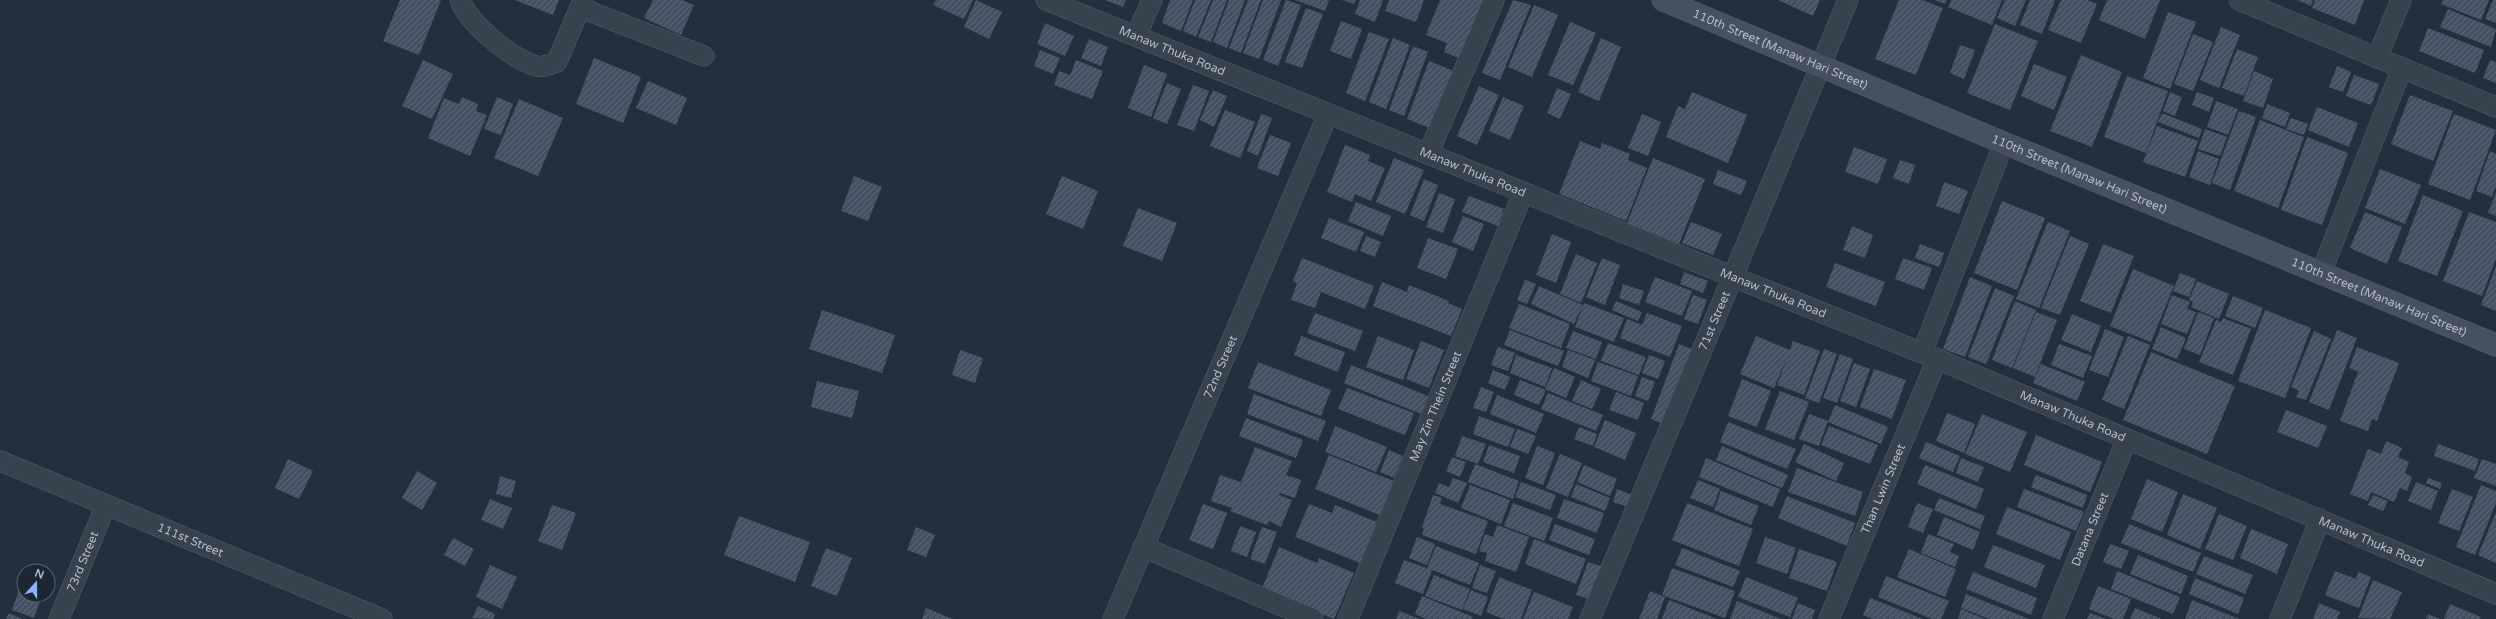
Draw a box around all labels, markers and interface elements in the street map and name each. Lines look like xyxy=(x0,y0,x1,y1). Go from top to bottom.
street label: 110th Street (Manaw Hari Street) xyxy=(1690,6,1870,92)
street label: Manaw Thuka Road xyxy=(1117,23,1227,78)
street label: 110th Street (Manaw Hari Street) xyxy=(1989,132,2169,216)
street label: Manaw Thuka Road xyxy=(1418,144,1528,200)
street label: 110th Street (Manaw Hari Street) xyxy=(2289,255,2469,339)
street label: Manaw Thuka Road xyxy=(1718,265,1828,321)
street label: 71st Street xyxy=(1696,289,1733,353)
street label: 72nd Street xyxy=(1201,333,1240,401)
street label: May Zin Thein Street xyxy=(1406,349,1464,464)
street label: Manaw Thuka Road xyxy=(2018,388,2128,445)
street label: Than Lwin Street xyxy=(1858,441,1908,536)
street label: Datana Street xyxy=(2069,490,2111,568)
street label: Manaw Thuka Road xyxy=(2317,513,2426,570)
street label: 111st Street xyxy=(155,520,226,560)
street label: 73rd Street xyxy=(64,529,102,594)
north arrow xyxy=(16,563,56,603)
text: N xyxy=(33,566,46,582)

